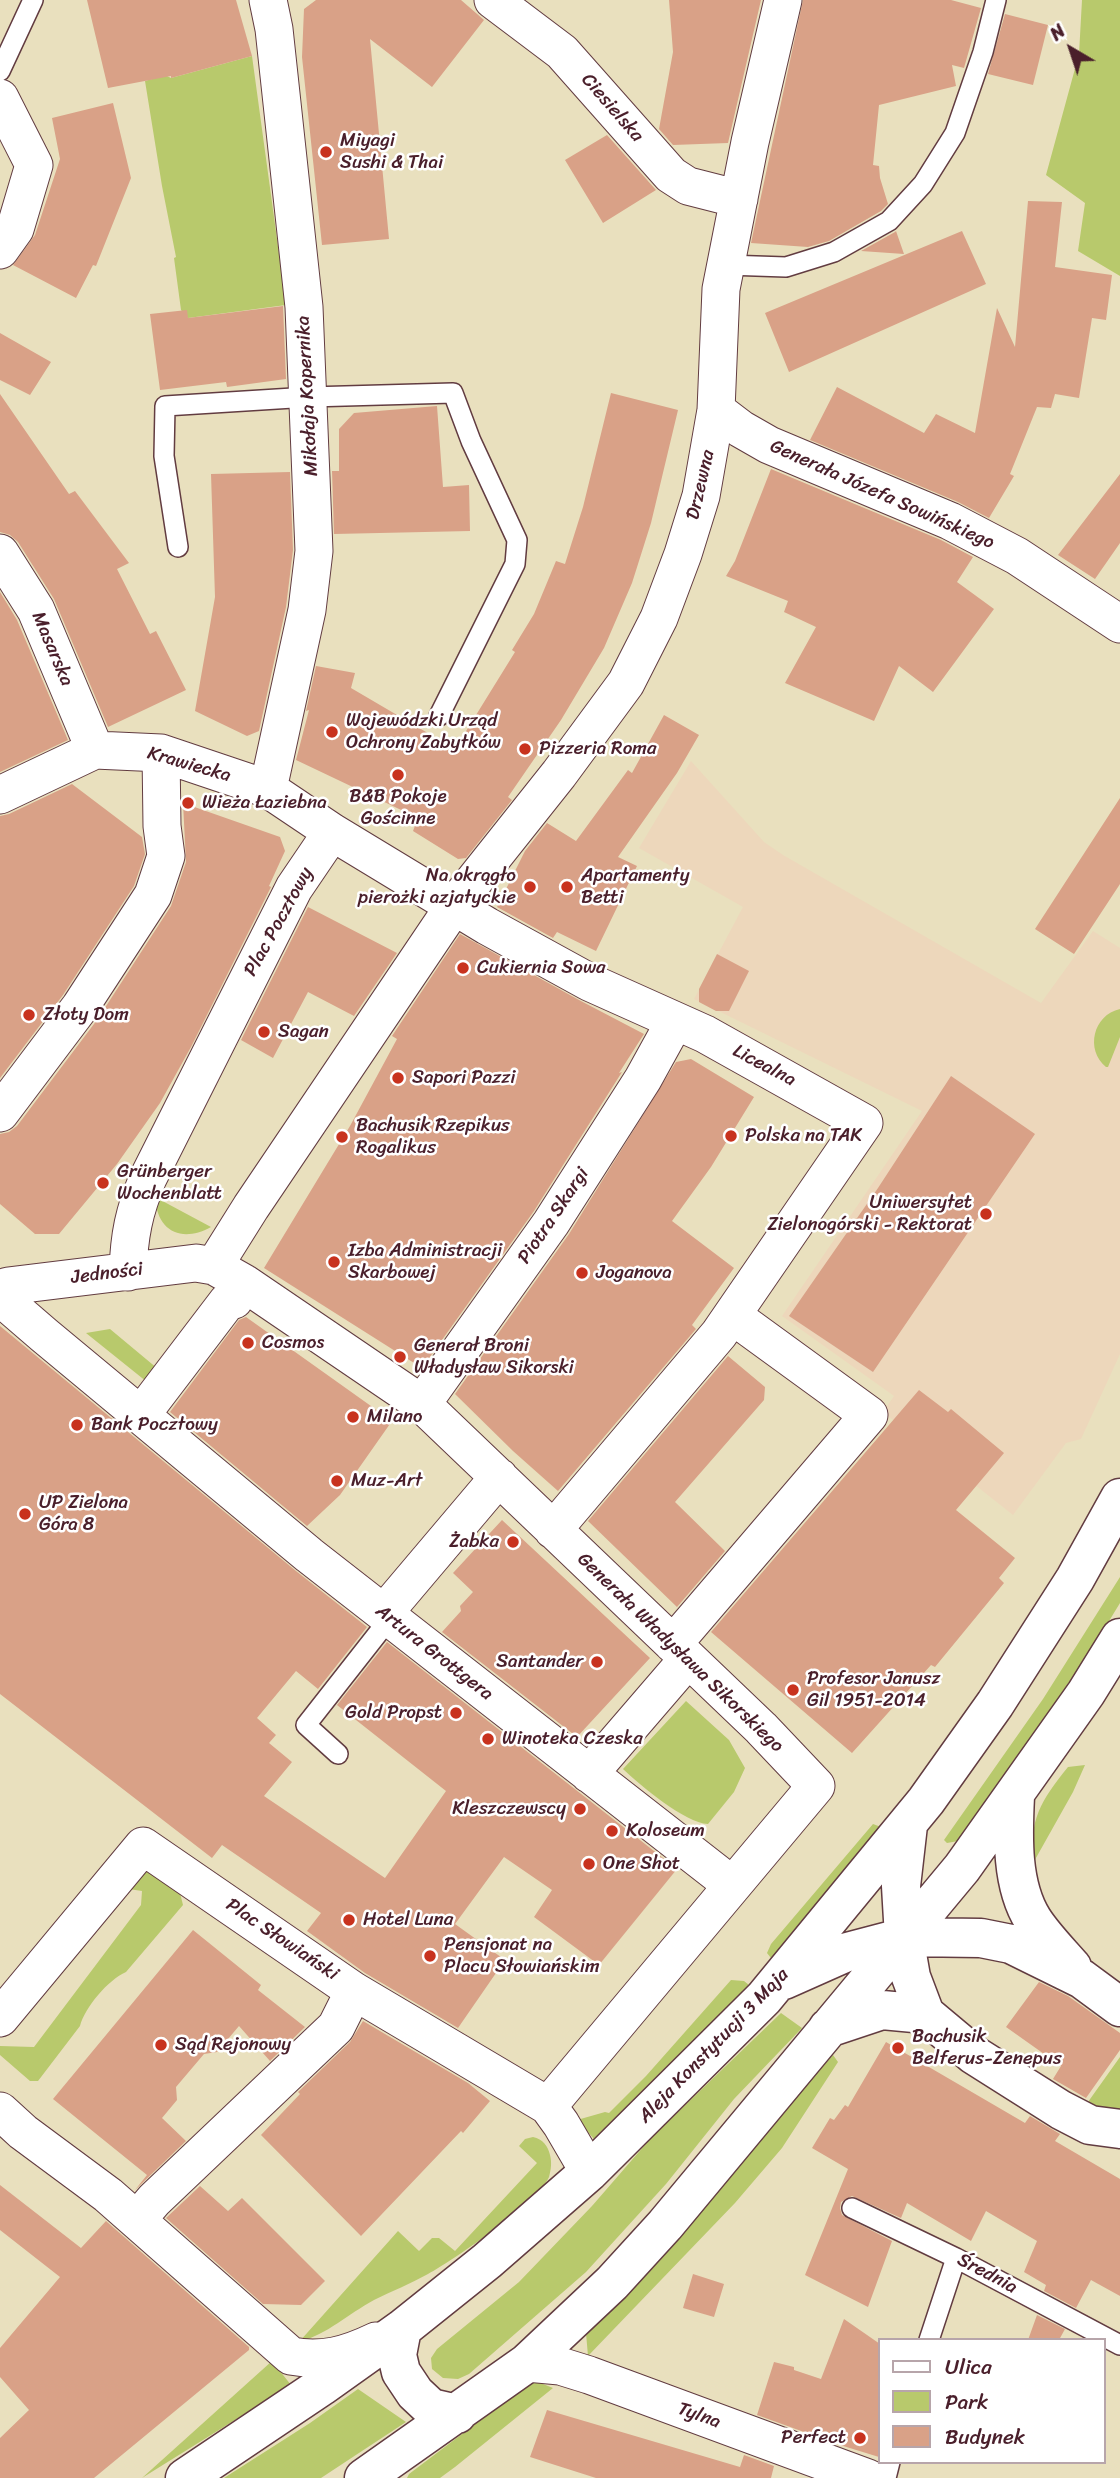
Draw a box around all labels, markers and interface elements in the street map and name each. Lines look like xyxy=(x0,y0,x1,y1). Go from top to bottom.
north arrow xyxy=(1036,14,1106,84)
text: N xyxy=(1042,15,1073,49)
street label: Ciesielska xyxy=(576,69,648,147)
place label: Miyagi Sushi & Thai xyxy=(340,130,443,174)
marker: Miyagi Sushi & Thai xyxy=(318,144,334,160)
street label: Mikołaja Kopernika xyxy=(292,315,324,477)
street label: Generała Józefa Sowińskiego xyxy=(766,435,998,555)
street label: Drzewna xyxy=(682,448,720,522)
street label: Masarska xyxy=(26,608,78,690)
place label: Wojewódzki Urząd Ochrony Zabytków xyxy=(346,710,501,754)
marker: Wojewódzki Urząd Ochrony Zabytków xyxy=(324,724,340,740)
place label: Pizzeria Roma xyxy=(539,738,656,760)
marker: Pizzeria Roma xyxy=(517,741,533,757)
street label: Krawiecka xyxy=(145,742,233,788)
marker: B&B Pokoje Gościnne xyxy=(390,767,406,783)
place label: B&B Pokoje Gościnne xyxy=(349,786,447,830)
place label: Wieża Łaziebna xyxy=(202,792,327,814)
marker: Wieża Łaziebna xyxy=(180,795,196,811)
street label: Plac Pocztowy xyxy=(240,864,318,980)
place label: Na okrągło pierożki azjatyckie xyxy=(358,865,516,909)
place label: Apartamenty Betti xyxy=(581,865,690,909)
marker: Na okrągło pierożki azjatyckie xyxy=(522,879,538,895)
marker: Apartamenty Betti xyxy=(559,879,575,895)
place label: Cukiernia Sowa xyxy=(477,957,606,979)
marker: Cukiernia Sowa xyxy=(455,960,471,976)
place label: Złoty Dom xyxy=(43,1004,129,1026)
marker: Złoty Dom xyxy=(21,1007,37,1023)
place label: Sagan xyxy=(278,1021,329,1043)
marker: Sagan xyxy=(256,1024,272,1040)
street label: Licealna xyxy=(729,1040,799,1092)
place label: Sapori Pazzi xyxy=(412,1067,515,1089)
marker: Sapori Pazzi xyxy=(390,1070,406,1086)
place label: Bachusik Rzepikus Rogalikus xyxy=(356,1115,510,1159)
place label: Polska na TAK xyxy=(745,1125,862,1147)
marker: Polska na TAK xyxy=(723,1128,739,1144)
marker: Bachusik Rzepikus Rogalikus xyxy=(334,1129,350,1145)
place label: Grünberger Wochenblatt xyxy=(117,1161,222,1205)
street label: Piotra Skargi xyxy=(513,1164,595,1268)
marker: Grünberger Wochenblatt xyxy=(95,1175,111,1191)
place label: Uniwersytet Zielonogórski - Rektorat xyxy=(767,1192,972,1236)
marker: Uniwersytet Zielonogórski - Rektorat xyxy=(978,1206,994,1222)
place label: Izba Administracji Skarbowej xyxy=(348,1240,502,1284)
marker: Izba Administracji Skarbowej xyxy=(326,1254,342,1270)
street label: Jedności xyxy=(70,1258,144,1290)
place label: Joganova xyxy=(596,1262,672,1284)
marker: Joganova xyxy=(574,1265,590,1281)
place label: Cosmos xyxy=(262,1332,324,1354)
marker: Cosmos xyxy=(240,1335,256,1351)
place label: Generał Broni Władysław Sikorski xyxy=(414,1335,574,1379)
marker: Generał Broni Władysław Sikorski xyxy=(392,1349,408,1365)
place label: Milano xyxy=(367,1406,422,1428)
marker: Milano xyxy=(345,1409,361,1425)
place label: Bank Pocztowy xyxy=(91,1414,218,1436)
marker: Bank Pocztowy xyxy=(69,1417,85,1433)
place label: Muz-Art xyxy=(351,1470,422,1492)
marker: Muz-Art xyxy=(329,1473,345,1489)
place label: UP Zielona Góra 8 xyxy=(39,1492,128,1536)
marker: UP Zielona Góra 8 xyxy=(17,1506,33,1522)
place label: Żabka xyxy=(449,1531,499,1553)
marker: Żabka xyxy=(505,1534,521,1550)
street label: Generała Władysława Sikorskiego xyxy=(572,1548,788,1758)
street label: Artura Grottgera xyxy=(371,1600,497,1706)
place label: Santander xyxy=(496,1651,583,1673)
marker: Santander xyxy=(589,1654,605,1670)
place label: Profesor Janusz Gil 1951-2014 xyxy=(807,1668,941,1712)
marker: Profesor Janusz Gil 1951-2014 xyxy=(785,1682,801,1698)
place label: Gold Propst xyxy=(345,1702,442,1724)
marker: Gold Propst xyxy=(448,1705,464,1721)
place label: Winoteka Czeska xyxy=(502,1728,643,1750)
marker: Winoteka Czeska xyxy=(480,1731,496,1747)
place label: Kleszczewscy xyxy=(452,1798,566,1820)
marker: Kleszczewscy xyxy=(572,1801,588,1817)
place label: Koloseum xyxy=(626,1820,705,1842)
marker: Koloseum xyxy=(604,1823,620,1839)
place label: One Shot xyxy=(603,1853,680,1875)
marker: One Shot xyxy=(581,1856,597,1872)
street label: Plac Słowiański xyxy=(221,1894,343,1986)
place label: Hotel Luna xyxy=(363,1909,453,1931)
marker: Hotel Luna xyxy=(341,1912,357,1928)
place label: Pensjonat na Placu Słowiańskim xyxy=(444,1934,600,1978)
marker: Pensjonat na Placu Słowiańskim xyxy=(422,1948,438,1964)
street label: Aleja Konstytucji 3 Maja xyxy=(634,1964,794,2128)
place label: Bachusik Belferus-Zenepus xyxy=(912,2026,1062,2070)
place label: Sąd Rejonowy xyxy=(175,2034,291,2056)
marker: Sąd Rejonowy xyxy=(153,2037,169,2053)
marker: Bachusik Belferus-Zenepus xyxy=(890,2040,906,2056)
street label: Średnia xyxy=(953,2249,1021,2299)
legend xyxy=(878,2338,1106,2464)
text: Ulica xyxy=(945,2348,992,2386)
text: Park xyxy=(945,2383,988,2421)
street label: Tylna xyxy=(674,2398,724,2434)
text: Budynek xyxy=(945,2418,1025,2456)
place label: Perfect xyxy=(781,2427,846,2449)
marker: Perfect xyxy=(852,2430,868,2446)

